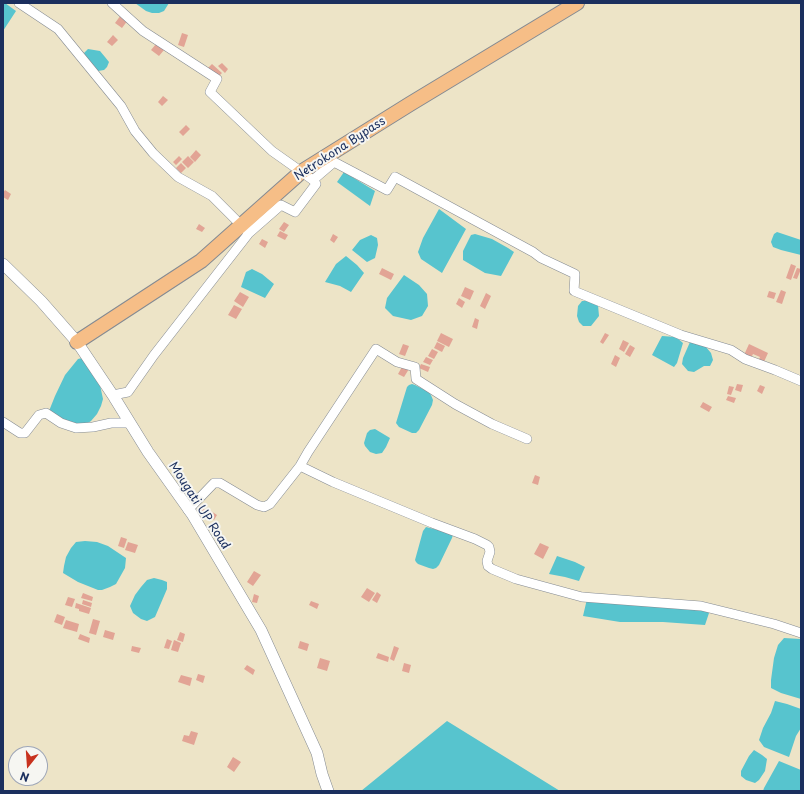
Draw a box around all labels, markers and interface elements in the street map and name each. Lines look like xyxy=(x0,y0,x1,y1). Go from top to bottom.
street label: Netrokona Bypass xyxy=(292,114,388,184)
street label: Mougati UP Road xyxy=(165,460,233,552)
north arrow xyxy=(8,746,48,786)
text: N xyxy=(18,768,31,786)

